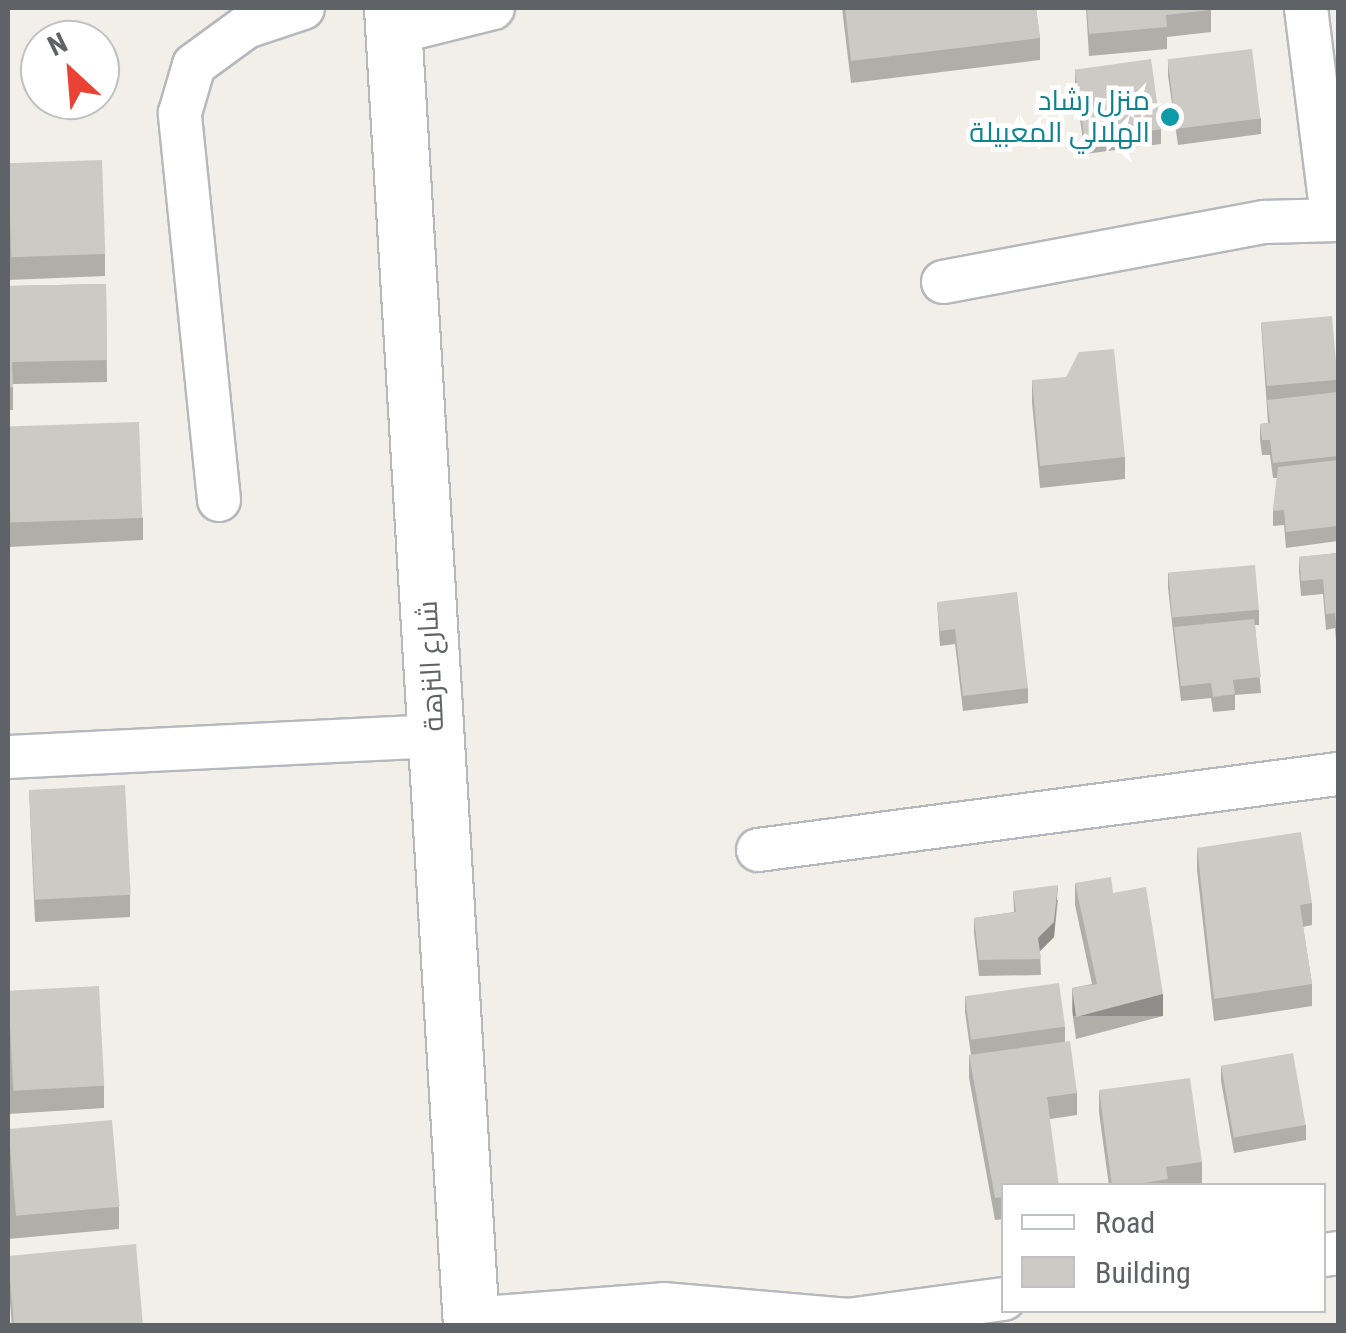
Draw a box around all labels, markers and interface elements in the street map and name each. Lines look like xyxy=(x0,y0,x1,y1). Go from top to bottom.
north arrow xyxy=(20,20,120,120)
text: N xyxy=(43,26,72,63)
place label: منزل رشاد الهلالي المعبيلة xyxy=(969,84,1150,150)
marker: منزل رشاد الهلالي المعبيلة xyxy=(1159,106,1181,128)
street label: شارع النزهة xyxy=(411,600,451,732)
legend xyxy=(1001,1183,1326,1313)
text: Road xyxy=(1095,1205,1155,1240)
text: Building xyxy=(1095,1255,1191,1290)

